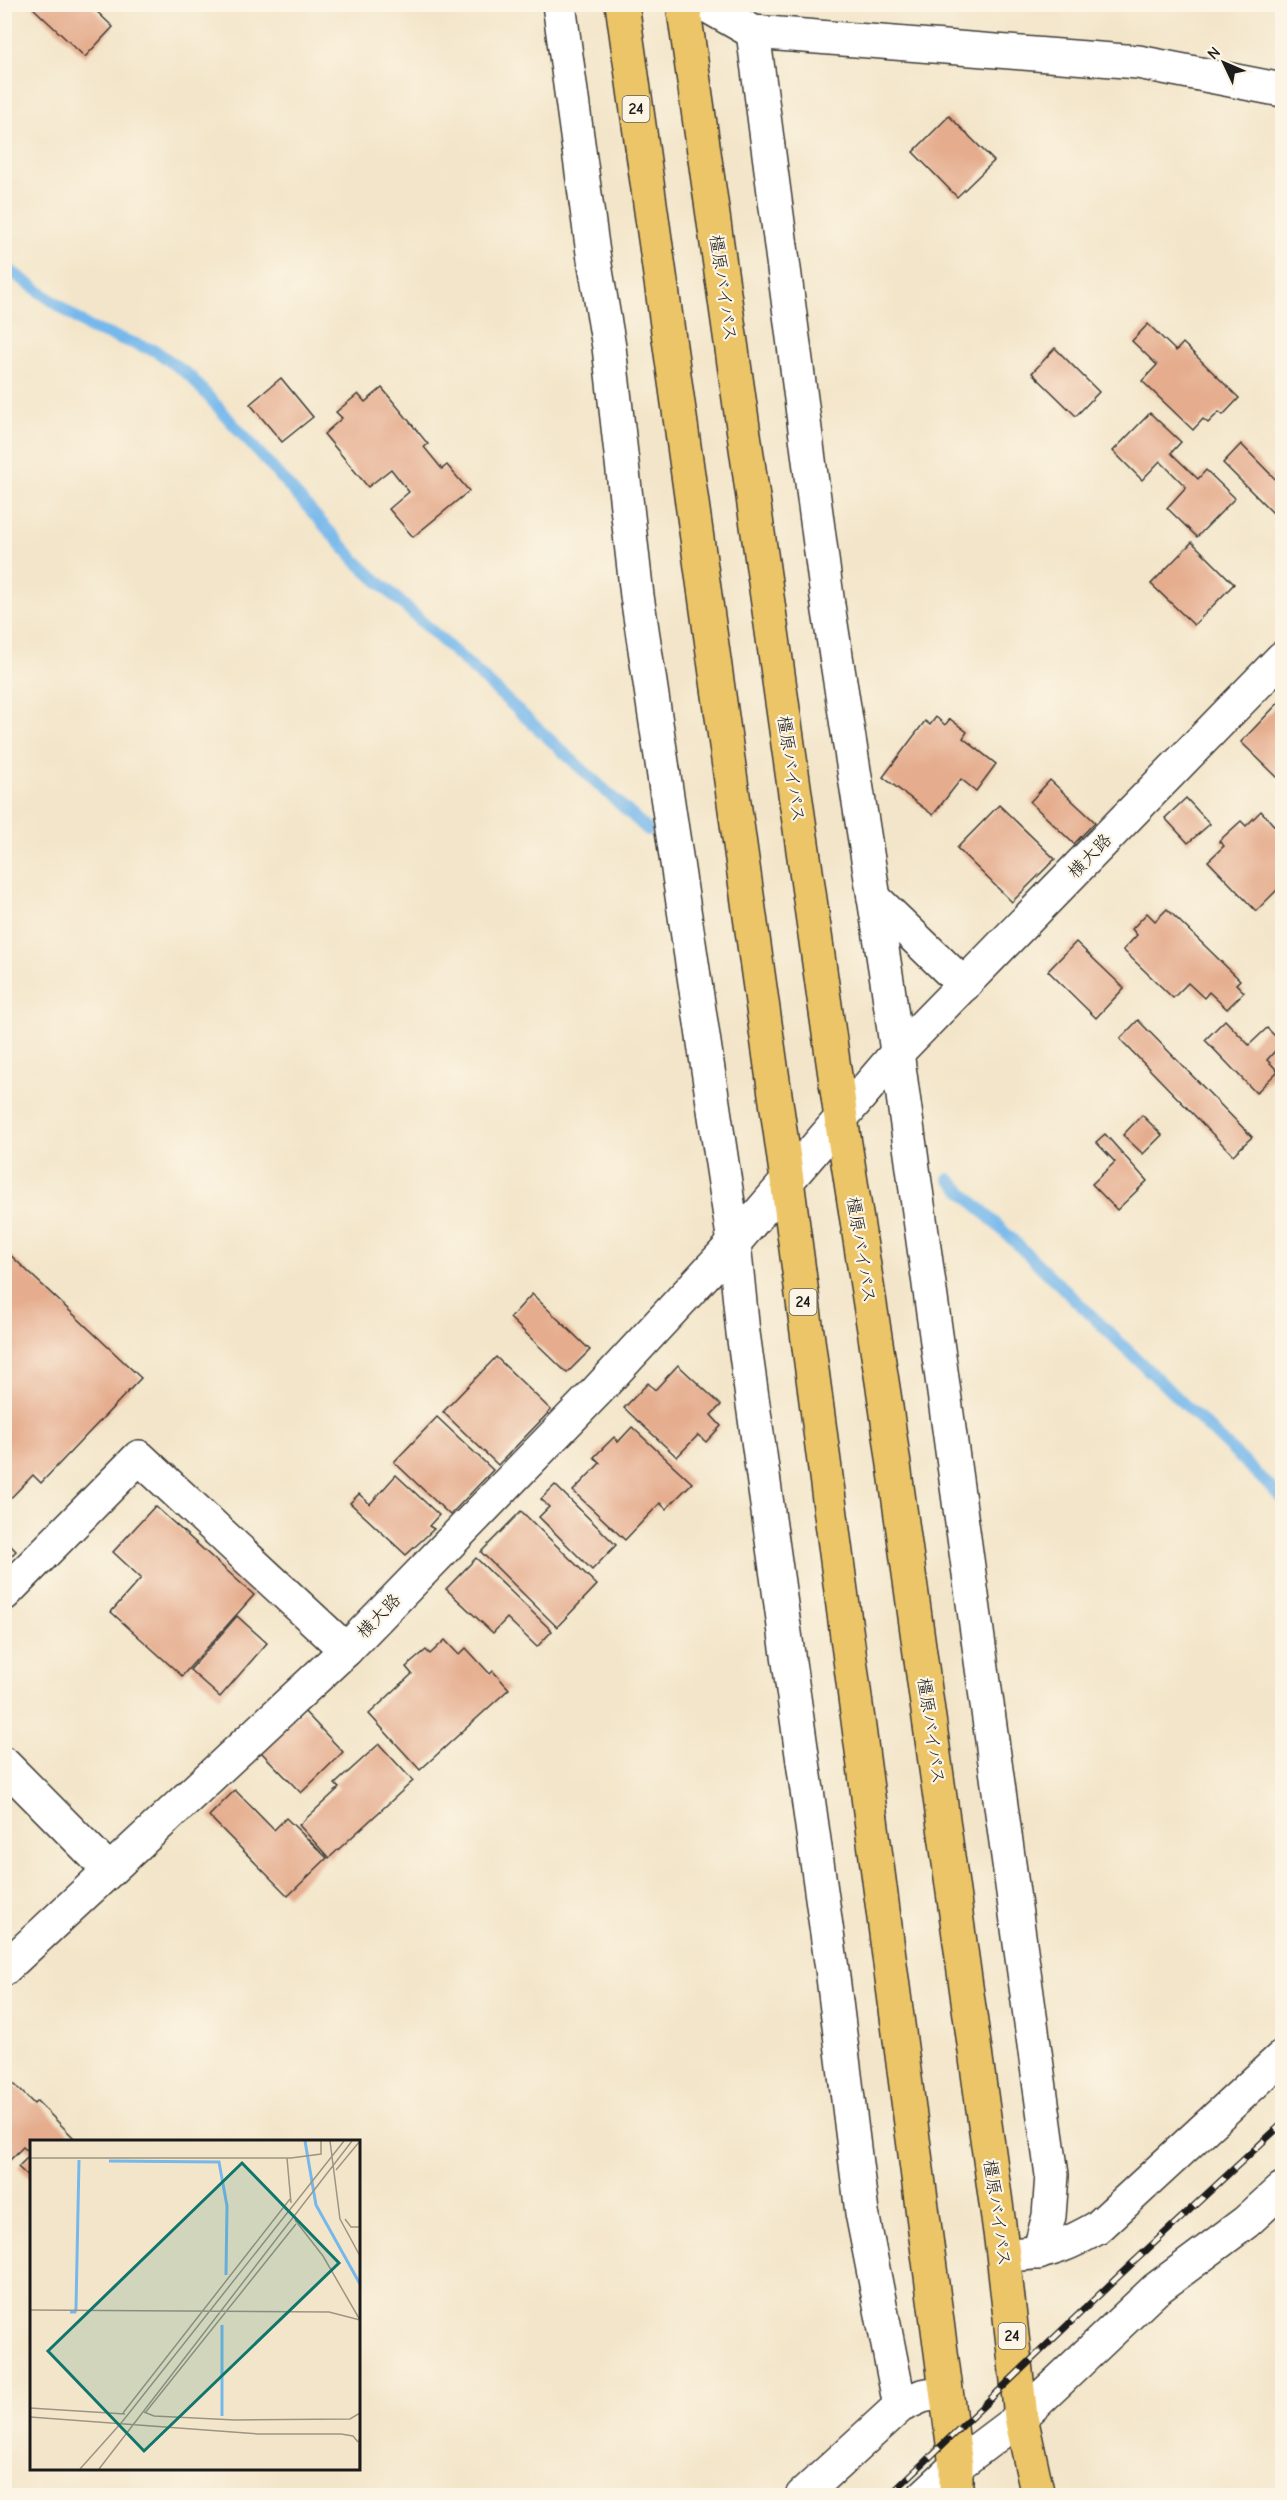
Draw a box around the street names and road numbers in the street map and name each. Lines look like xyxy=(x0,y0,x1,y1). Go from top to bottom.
road number: 24 xyxy=(622,96,650,122)
street label: 橿原バイパス xyxy=(705,233,741,343)
street label: 橿原バイパス xyxy=(773,714,809,824)
street label: 横大路 xyxy=(1064,829,1116,883)
street label: 橿原バイパス xyxy=(842,1195,880,1305)
road number: 24 xyxy=(790,1289,816,1315)
street label: 横大路 xyxy=(353,1589,405,1643)
street label: 橿原バイパス xyxy=(913,1676,949,1786)
street label: 橿原バイパス xyxy=(979,2158,1015,2268)
road number: 24 xyxy=(998,2323,1026,2349)

